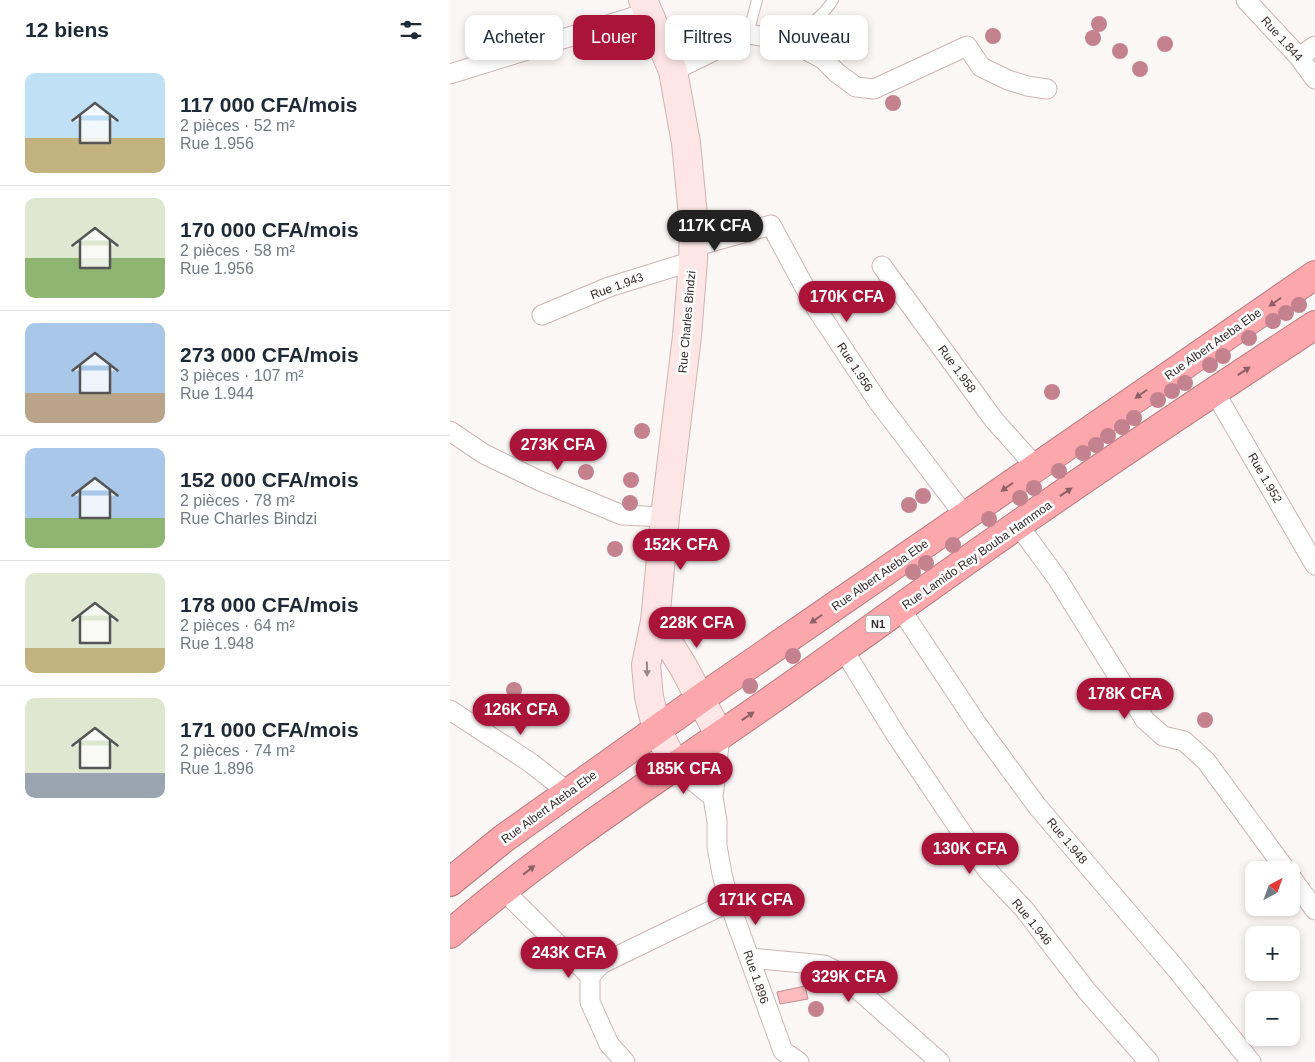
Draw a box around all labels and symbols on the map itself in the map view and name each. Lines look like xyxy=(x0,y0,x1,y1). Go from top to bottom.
street label: Rue 1.844 xyxy=(1258,14,1306,64)
pin: 117K CFA xyxy=(663,210,767,252)
street label: Rue 1.943 xyxy=(589,270,646,302)
street label: Rue Charles Bindzi xyxy=(676,270,698,374)
pin: 170K CFA xyxy=(795,280,899,323)
one-way arrow xyxy=(1268,297,1281,307)
street label: Rue Albert Ateba Ebe xyxy=(1162,305,1264,383)
street label: Rue 1.956 xyxy=(834,340,876,394)
street label: Rue 1.958 xyxy=(935,342,979,396)
one-way arrow xyxy=(1238,366,1251,376)
one-way arrow xyxy=(1134,389,1148,399)
pin: 273K CFA xyxy=(506,428,610,471)
street label: Rue 1.952 xyxy=(1245,451,1285,506)
one-way arrow xyxy=(1001,482,1014,492)
one-way arrow xyxy=(1060,487,1073,497)
street label: Rue Lamido Rey Bouba Hammoa xyxy=(899,498,1055,612)
pin: 152K CFA xyxy=(629,528,733,571)
street label: Rue Albert Ateba Ebe xyxy=(829,536,931,614)
pin: 228K CFA xyxy=(645,606,749,649)
one-way arrow xyxy=(809,614,823,624)
road number: N1 xyxy=(866,616,890,632)
one-way arrow xyxy=(644,661,652,677)
pin: 178K CFA xyxy=(1073,678,1177,720)
pin: 126K CFA xyxy=(469,694,573,736)
one-way arrow xyxy=(741,711,754,721)
pin: 185K CFA xyxy=(632,752,736,795)
street label: Rue Albert Ateba Ebe xyxy=(498,767,600,846)
street label: Rue 1.948 xyxy=(1044,815,1090,867)
pin: 130K CFA xyxy=(918,832,1022,875)
north arrow xyxy=(1245,861,1300,916)
one-way arrow xyxy=(522,865,535,876)
pin: 171K CFA xyxy=(704,884,808,926)
street label: Rue 1.946 xyxy=(1009,896,1055,948)
pin: 243K CFA xyxy=(517,936,621,979)
street label: Rue 1.896 xyxy=(740,949,772,1006)
pin: 329K CFA xyxy=(797,960,901,1003)

